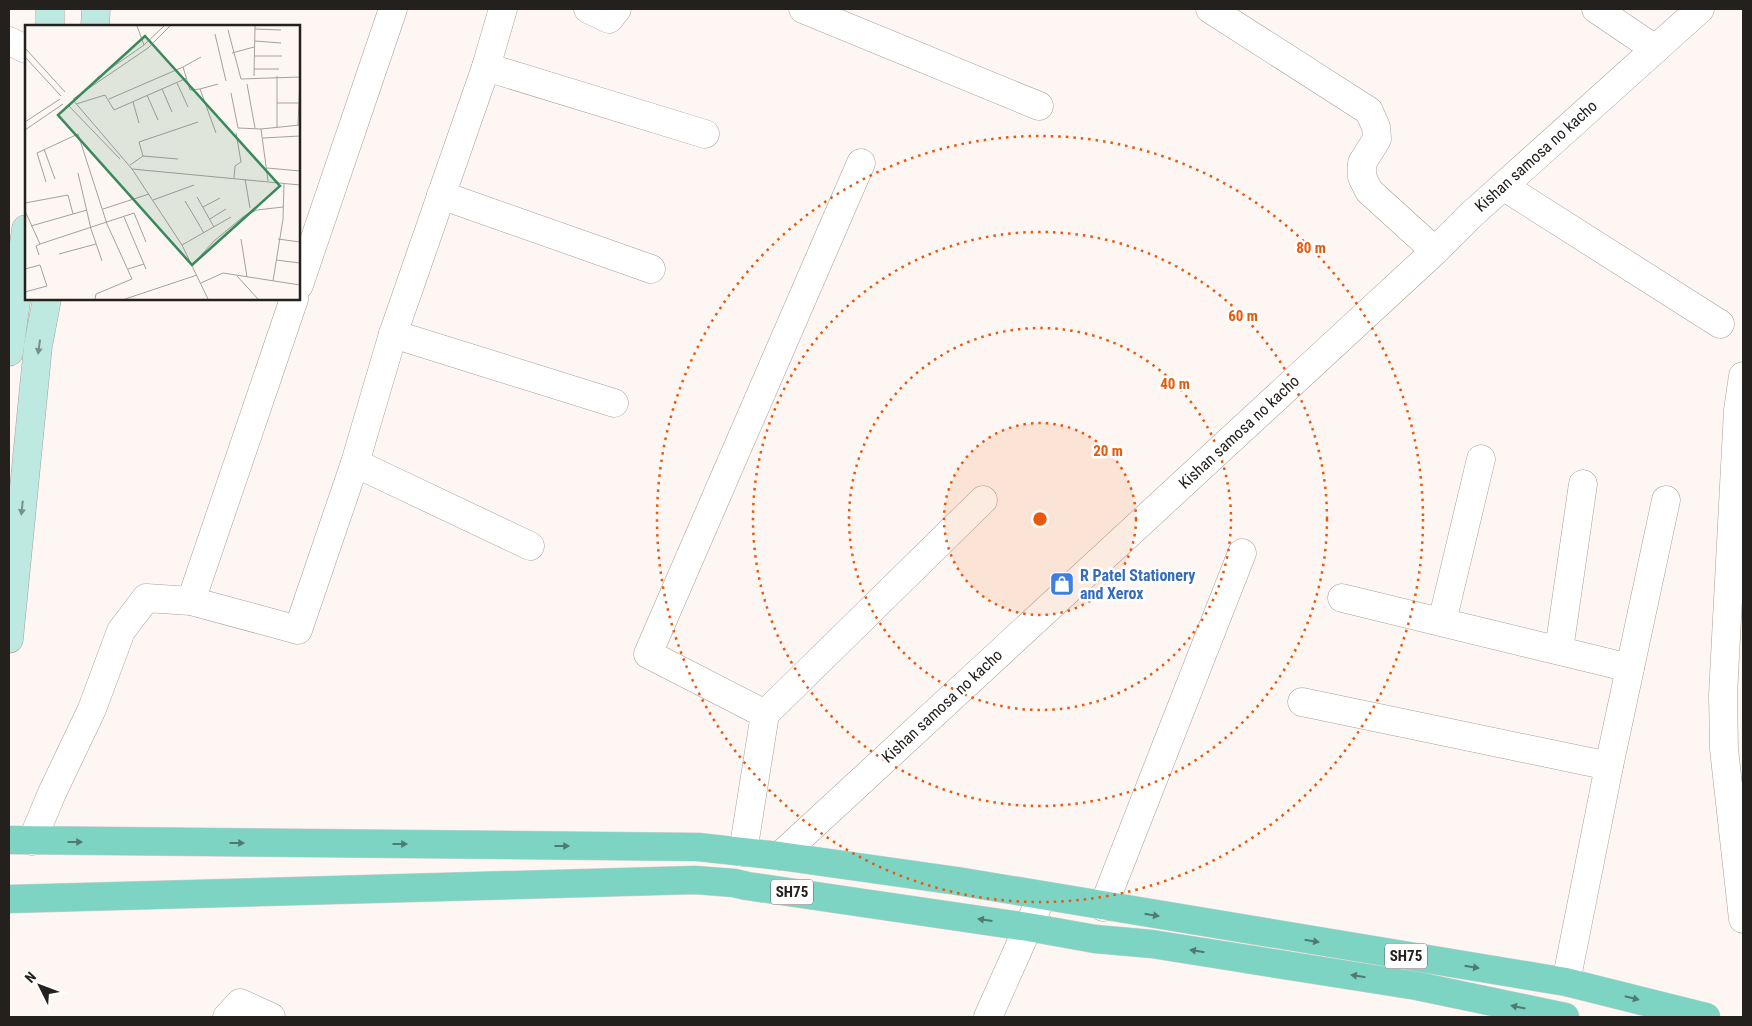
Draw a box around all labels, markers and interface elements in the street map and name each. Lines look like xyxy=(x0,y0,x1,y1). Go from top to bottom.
inset map xyxy=(25,25,300,300)
street label: Kishan samosa no kacho xyxy=(1471,96,1601,216)
text: 80 m xyxy=(1296,239,1326,257)
text: 60 m xyxy=(1228,307,1258,325)
one-way arrow xyxy=(34,339,42,355)
street label: Kishan samosa no kacho xyxy=(1175,371,1303,493)
text: 40 m xyxy=(1160,375,1190,393)
text: 20 m xyxy=(1093,442,1123,460)
one-way arrow xyxy=(18,501,26,517)
centre of rings xyxy=(1031,510,1049,528)
place label: R Patel Stationery and Xerox xyxy=(1080,566,1195,603)
shop icon: R Patel Stationery and Xerox xyxy=(1049,571,1075,597)
street label: Kishan samosa no kacho xyxy=(878,645,1006,767)
one-way arrow xyxy=(67,838,83,846)
one-way arrow xyxy=(230,839,246,847)
one-way arrow xyxy=(392,840,408,848)
one-way arrow xyxy=(555,842,571,850)
road number: SH75 xyxy=(771,880,813,904)
one-way arrow xyxy=(1144,911,1160,919)
one-way arrow xyxy=(977,916,993,924)
one-way arrow xyxy=(1304,937,1320,945)
road number: SH75 xyxy=(1385,944,1427,968)
one-way arrow xyxy=(1189,947,1205,955)
north arrow xyxy=(15,961,65,1011)
one-way arrow xyxy=(1465,963,1481,971)
text: N xyxy=(22,969,39,986)
one-way arrow xyxy=(1350,972,1366,980)
one-way arrow xyxy=(1624,995,1639,1003)
one-way arrow xyxy=(1510,1003,1525,1011)

